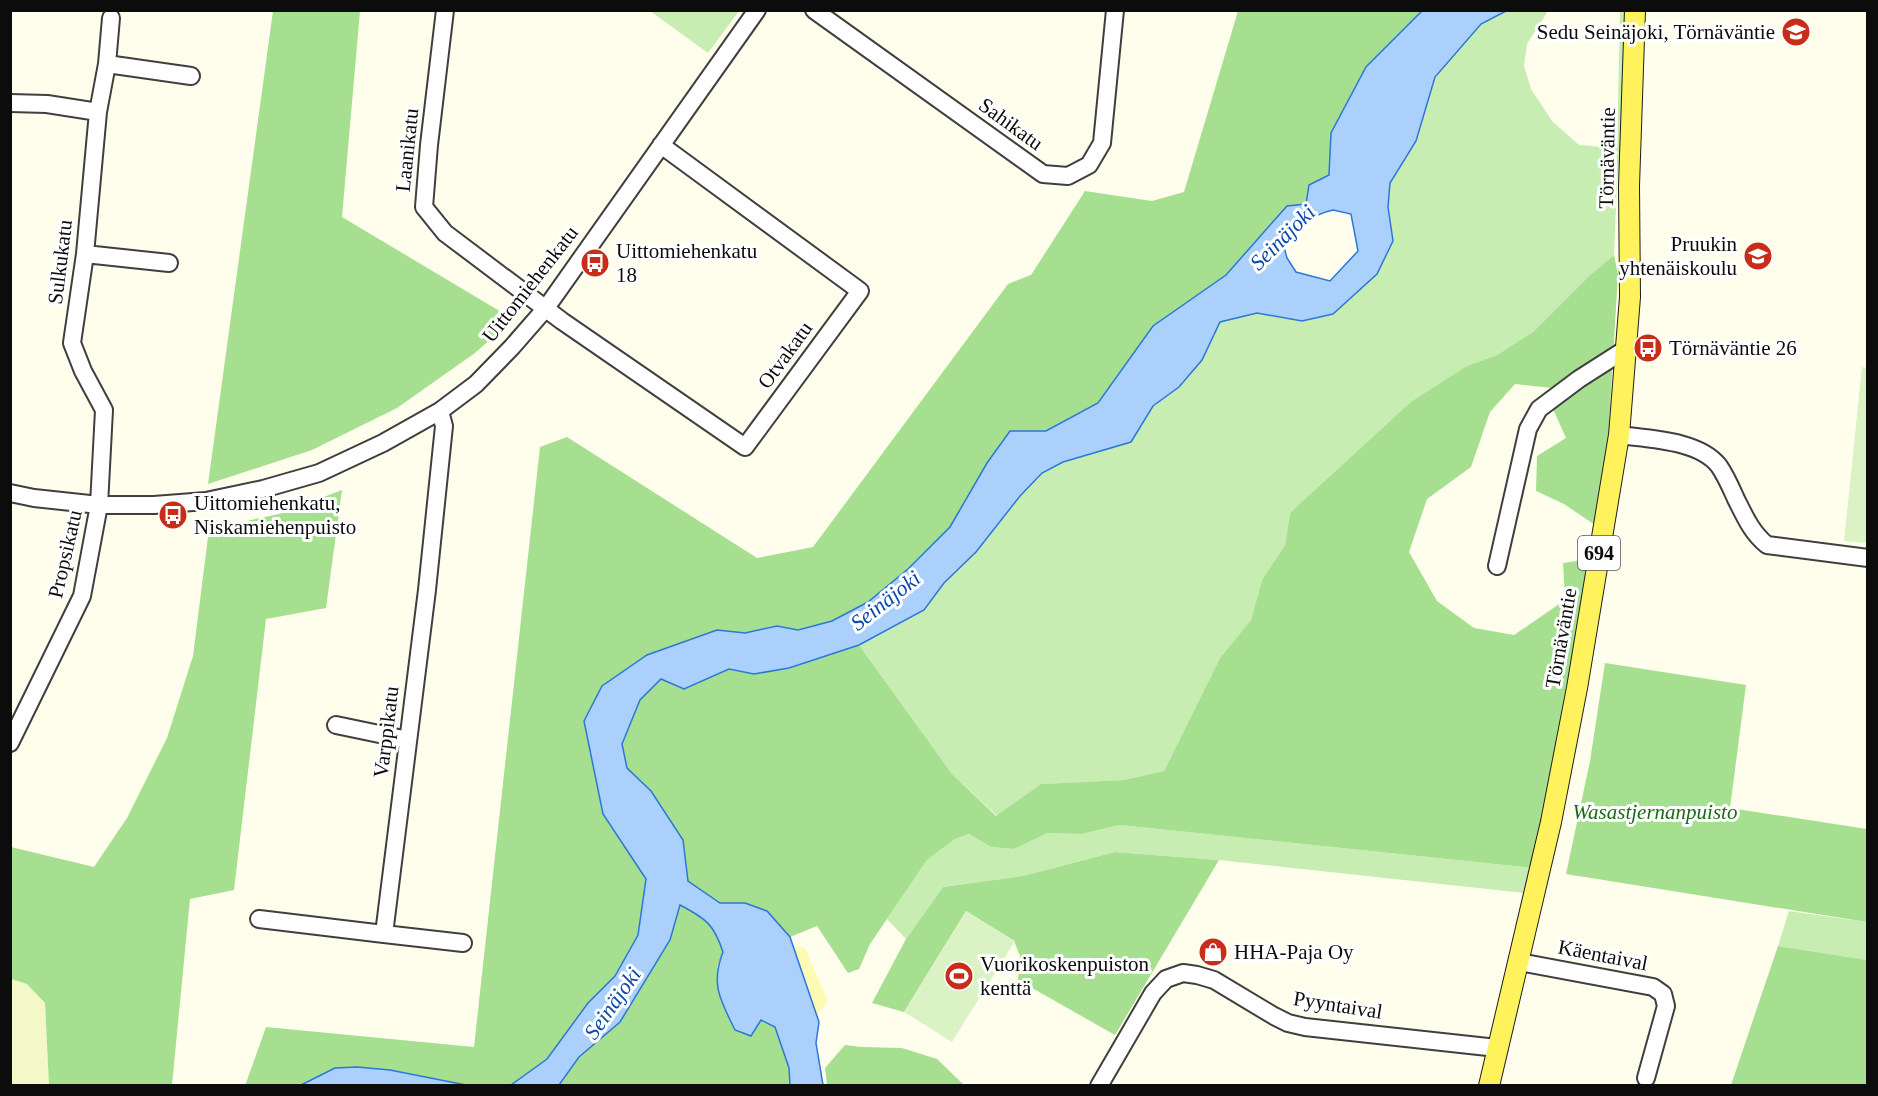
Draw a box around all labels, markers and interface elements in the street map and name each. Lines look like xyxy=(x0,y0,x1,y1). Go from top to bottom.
school or university icon: Sedu Seinäjoki, Törnäväntie xyxy=(1780,16,1812,48)
place label: Sedu Seinäjoki, Törnäväntie xyxy=(1537,20,1775,44)
street label: Sahikatu xyxy=(974,93,1048,156)
street label: Laanikatu xyxy=(391,107,423,193)
street label: Törnäväntie xyxy=(1594,107,1620,209)
water label: Seinäjoki xyxy=(1245,200,1320,275)
street label: Sulkukatu xyxy=(43,218,77,306)
street label: Uittomiehenkatu xyxy=(477,221,583,347)
place label: Pruukin yhtenäiskoulu xyxy=(1619,232,1737,280)
place label: Uittomiehenkatu 18 xyxy=(616,239,758,287)
school or university icon: Pruukin yhtenäiskoulu xyxy=(1742,240,1774,272)
bus stop icon: Uittomiehenkatu 18 xyxy=(579,247,611,279)
street label: Otvakatu xyxy=(753,316,818,393)
bus stop icon: Törnäväntie 26 xyxy=(1632,332,1664,364)
place label: Törnäväntie 26 xyxy=(1669,336,1797,360)
place label: Uittomiehenkatu, Niskamiehenpuisto xyxy=(194,491,356,539)
bus stop icon: Uittomiehenkatu, Niskamiehenpuisto xyxy=(157,499,189,531)
street label: Propsikatu xyxy=(43,507,87,600)
road number: 694 xyxy=(1578,536,1620,570)
water label: Seinäjoki xyxy=(845,565,925,635)
street label: Törnäväntie xyxy=(1540,586,1582,690)
street label: Varppikatu xyxy=(368,684,404,779)
park label: Wasastjernanpuisto xyxy=(1573,800,1737,824)
street label: Käentaival xyxy=(1556,935,1650,975)
shop icon: HHA-Paja Oy xyxy=(1197,936,1229,968)
place label: HHA-Paja Oy xyxy=(1234,940,1354,964)
place label: Vuorikoskenpuiston kenttä xyxy=(980,952,1150,1000)
sports icon: Vuorikoskenpuiston kenttä xyxy=(943,960,975,992)
water label: Seinäjoki xyxy=(579,963,646,1044)
street label: Pyyntaival xyxy=(1292,986,1384,1024)

